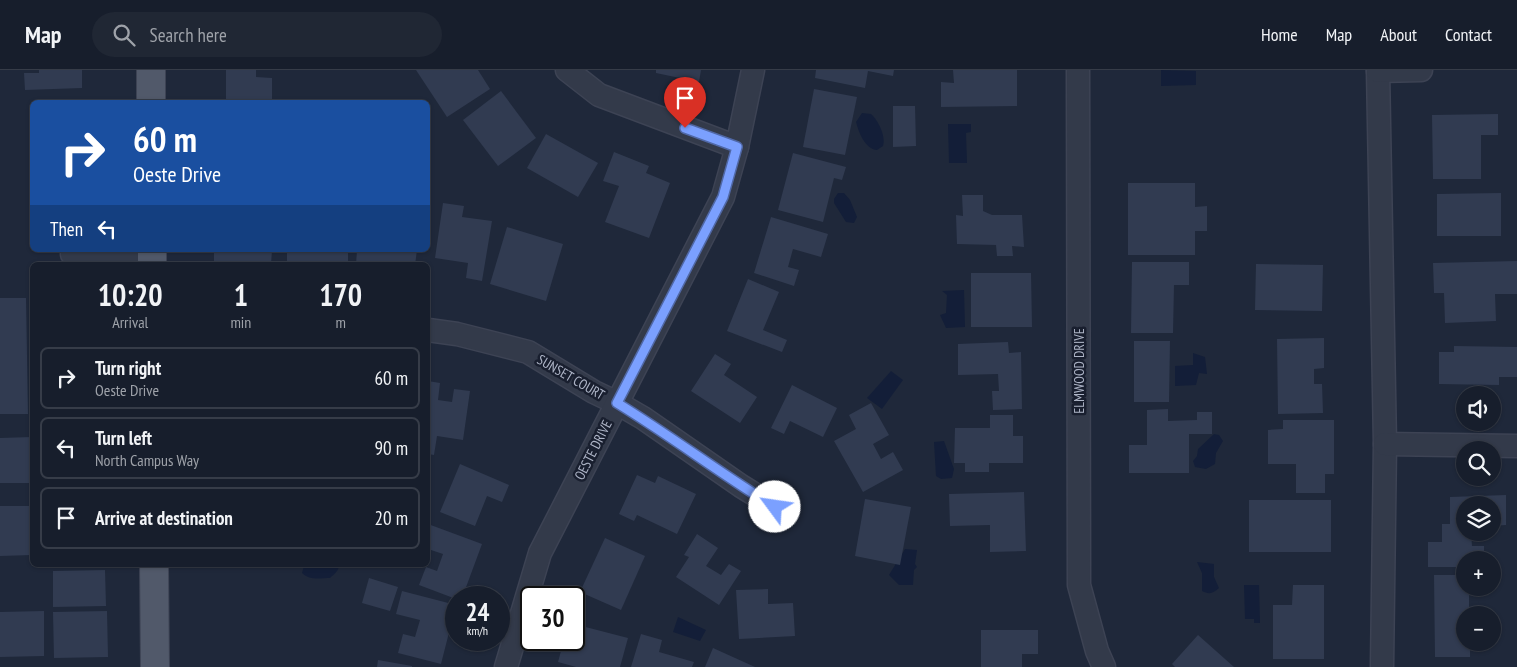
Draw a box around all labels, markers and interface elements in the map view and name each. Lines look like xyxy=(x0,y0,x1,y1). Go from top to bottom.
search box xyxy=(92,12,442,57)
text: Map xyxy=(25,19,62,50)
icon: search xyxy=(110,21,138,49)
text: Search here xyxy=(150,23,227,47)
text: Home xyxy=(1261,23,1298,46)
text: Map xyxy=(1326,23,1352,46)
text: About xyxy=(1380,23,1417,46)
text: Contact xyxy=(1445,23,1492,46)
pin xyxy=(664,77,706,128)
icon: arrive xyxy=(671,84,699,112)
text: 60 m xyxy=(133,116,197,162)
icon: right xyxy=(50,120,115,185)
text: Oeste Drive xyxy=(133,160,221,188)
icon: left xyxy=(93,215,121,243)
text: Then xyxy=(50,217,83,241)
text: 10:20 xyxy=(98,275,163,314)
text: 1 xyxy=(234,275,248,314)
text: 170 xyxy=(319,275,362,314)
text: Arrival xyxy=(112,312,148,332)
text: min xyxy=(230,312,251,332)
text: m xyxy=(335,312,346,332)
street label: ELMWOOD DRIVE xyxy=(1070,328,1088,414)
street label: SUNSET COURT xyxy=(534,350,609,404)
text: Turn right xyxy=(95,356,161,380)
icon: right xyxy=(52,364,80,392)
text: 60 m xyxy=(375,366,408,390)
text: Oeste Drive xyxy=(95,380,159,400)
map controls xyxy=(1456,386,1501,651)
button: sound xyxy=(1456,386,1501,431)
street label: OESTE DRIVE xyxy=(570,417,616,483)
text: Turn left xyxy=(95,426,152,450)
icon: left xyxy=(52,434,80,462)
text: 90 m xyxy=(375,436,408,460)
button: search xyxy=(1456,441,1501,486)
text: North Campus Way xyxy=(95,450,199,470)
position arrow xyxy=(748,480,800,532)
button: layers xyxy=(1456,496,1501,541)
icon: arrive xyxy=(52,504,80,532)
text: Arrive at destination xyxy=(95,506,233,530)
text: 20 m xyxy=(375,506,408,530)
button: + xyxy=(1456,551,1501,596)
speed limit sign: 30 xyxy=(520,586,585,651)
text: 24 xyxy=(466,596,489,628)
button: − xyxy=(1456,606,1501,651)
text: km/h xyxy=(467,623,488,638)

